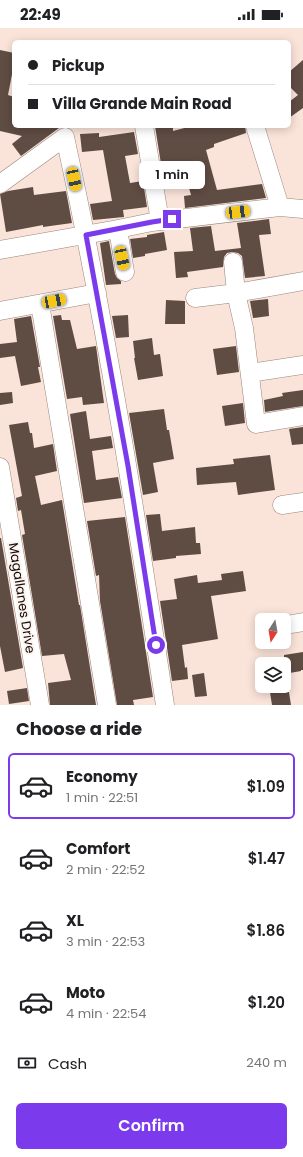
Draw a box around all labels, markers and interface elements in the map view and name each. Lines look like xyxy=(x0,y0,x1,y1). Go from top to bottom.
text: 22:49 xyxy=(20,4,61,25)
text: Pickup xyxy=(52,55,104,76)
text: Villa Grande Main Road xyxy=(52,93,232,114)
callout: 1 min xyxy=(139,161,205,189)
text: 1 min xyxy=(155,165,189,184)
car xyxy=(66,166,82,192)
car xyxy=(225,205,251,219)
route end xyxy=(163,210,181,228)
car xyxy=(114,245,130,271)
car xyxy=(41,293,67,309)
street label: Magallanes Drive xyxy=(4,541,40,655)
north arrow xyxy=(255,613,291,649)
map controls xyxy=(255,613,291,693)
route start xyxy=(147,636,165,654)
button: layers xyxy=(255,657,291,693)
text: Choose a ride xyxy=(16,716,142,741)
text: Economy xyxy=(66,766,138,787)
icon: car xyxy=(18,768,54,804)
text: $1.09 xyxy=(247,776,285,797)
text: 1 min · 22:51 xyxy=(66,788,138,807)
text: Comfort xyxy=(66,838,130,859)
icon: car xyxy=(18,840,54,876)
text: $1.47 xyxy=(248,848,285,869)
text: 2 min · 22:52 xyxy=(66,860,145,879)
text: XL xyxy=(66,910,84,931)
icon: car xyxy=(18,912,54,948)
text: $1.86 xyxy=(247,920,285,941)
text: 3 min · 22:53 xyxy=(66,932,145,951)
text: Moto xyxy=(66,982,105,1003)
icon: car xyxy=(18,984,54,1020)
text: $1.20 xyxy=(248,992,285,1013)
text: 4 min · 22:54 xyxy=(66,1004,146,1023)
icon: cash xyxy=(16,1052,38,1074)
text: Cash xyxy=(48,1053,87,1074)
text: 240 m xyxy=(246,1053,287,1072)
button: Confirm xyxy=(16,1103,287,1149)

